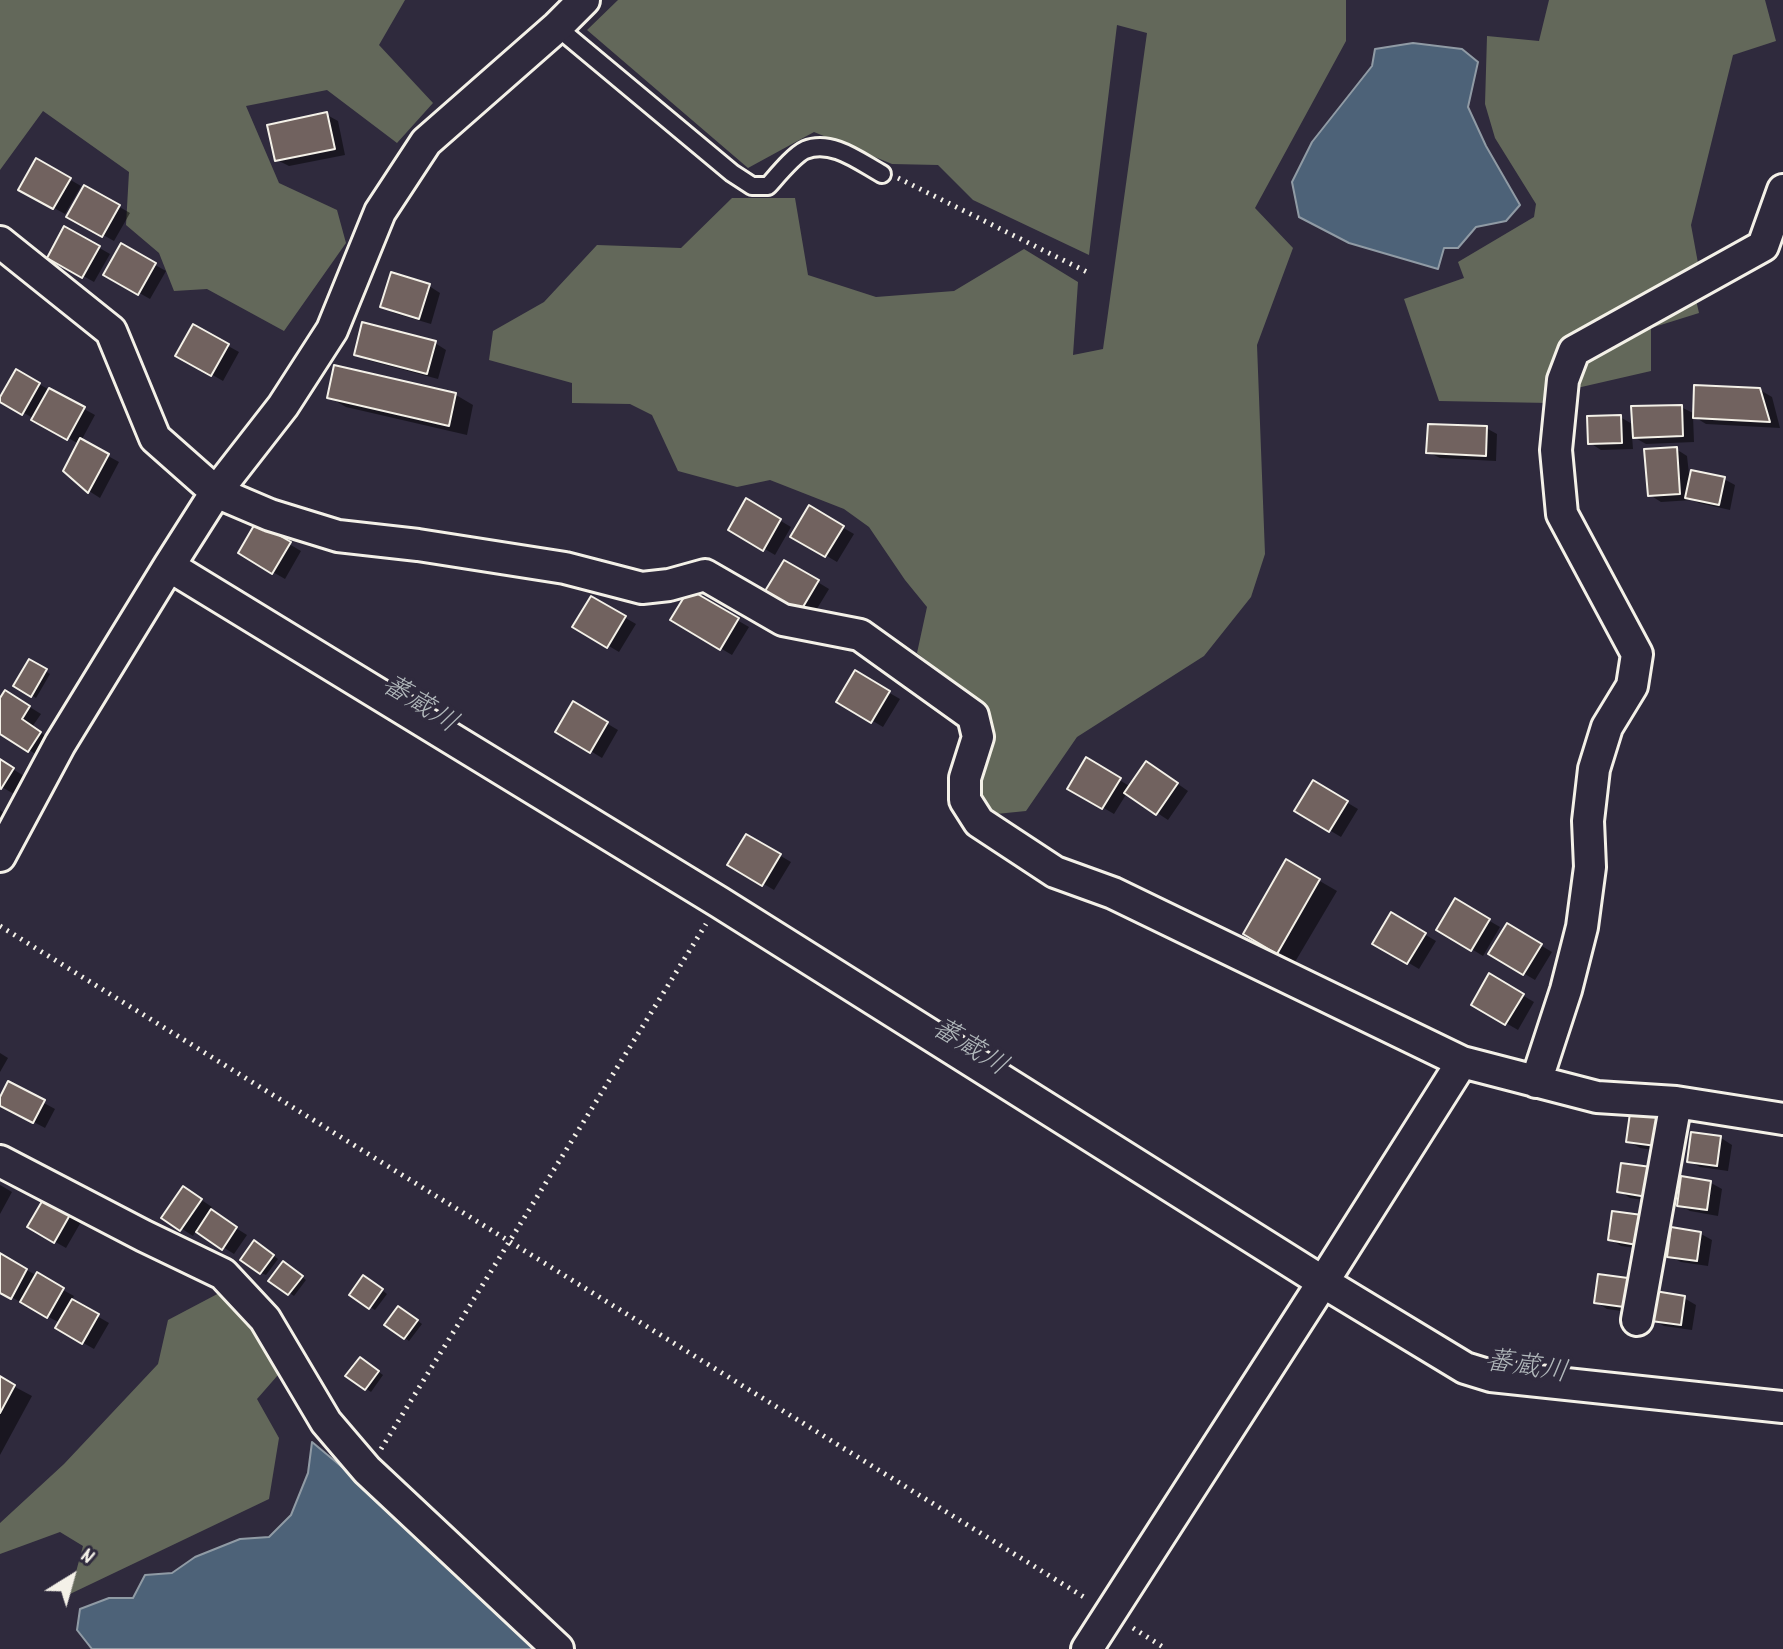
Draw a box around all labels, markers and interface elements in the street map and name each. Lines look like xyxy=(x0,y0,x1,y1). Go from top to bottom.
water label: 蕃蔵川 xyxy=(373,670,463,744)
water label: 蕃蔵川 xyxy=(923,1013,1013,1087)
water label: 蕃蔵川 xyxy=(1482,1347,1570,1393)
north arrow xyxy=(32,1537,112,1617)
text: N xyxy=(73,1542,100,1573)

